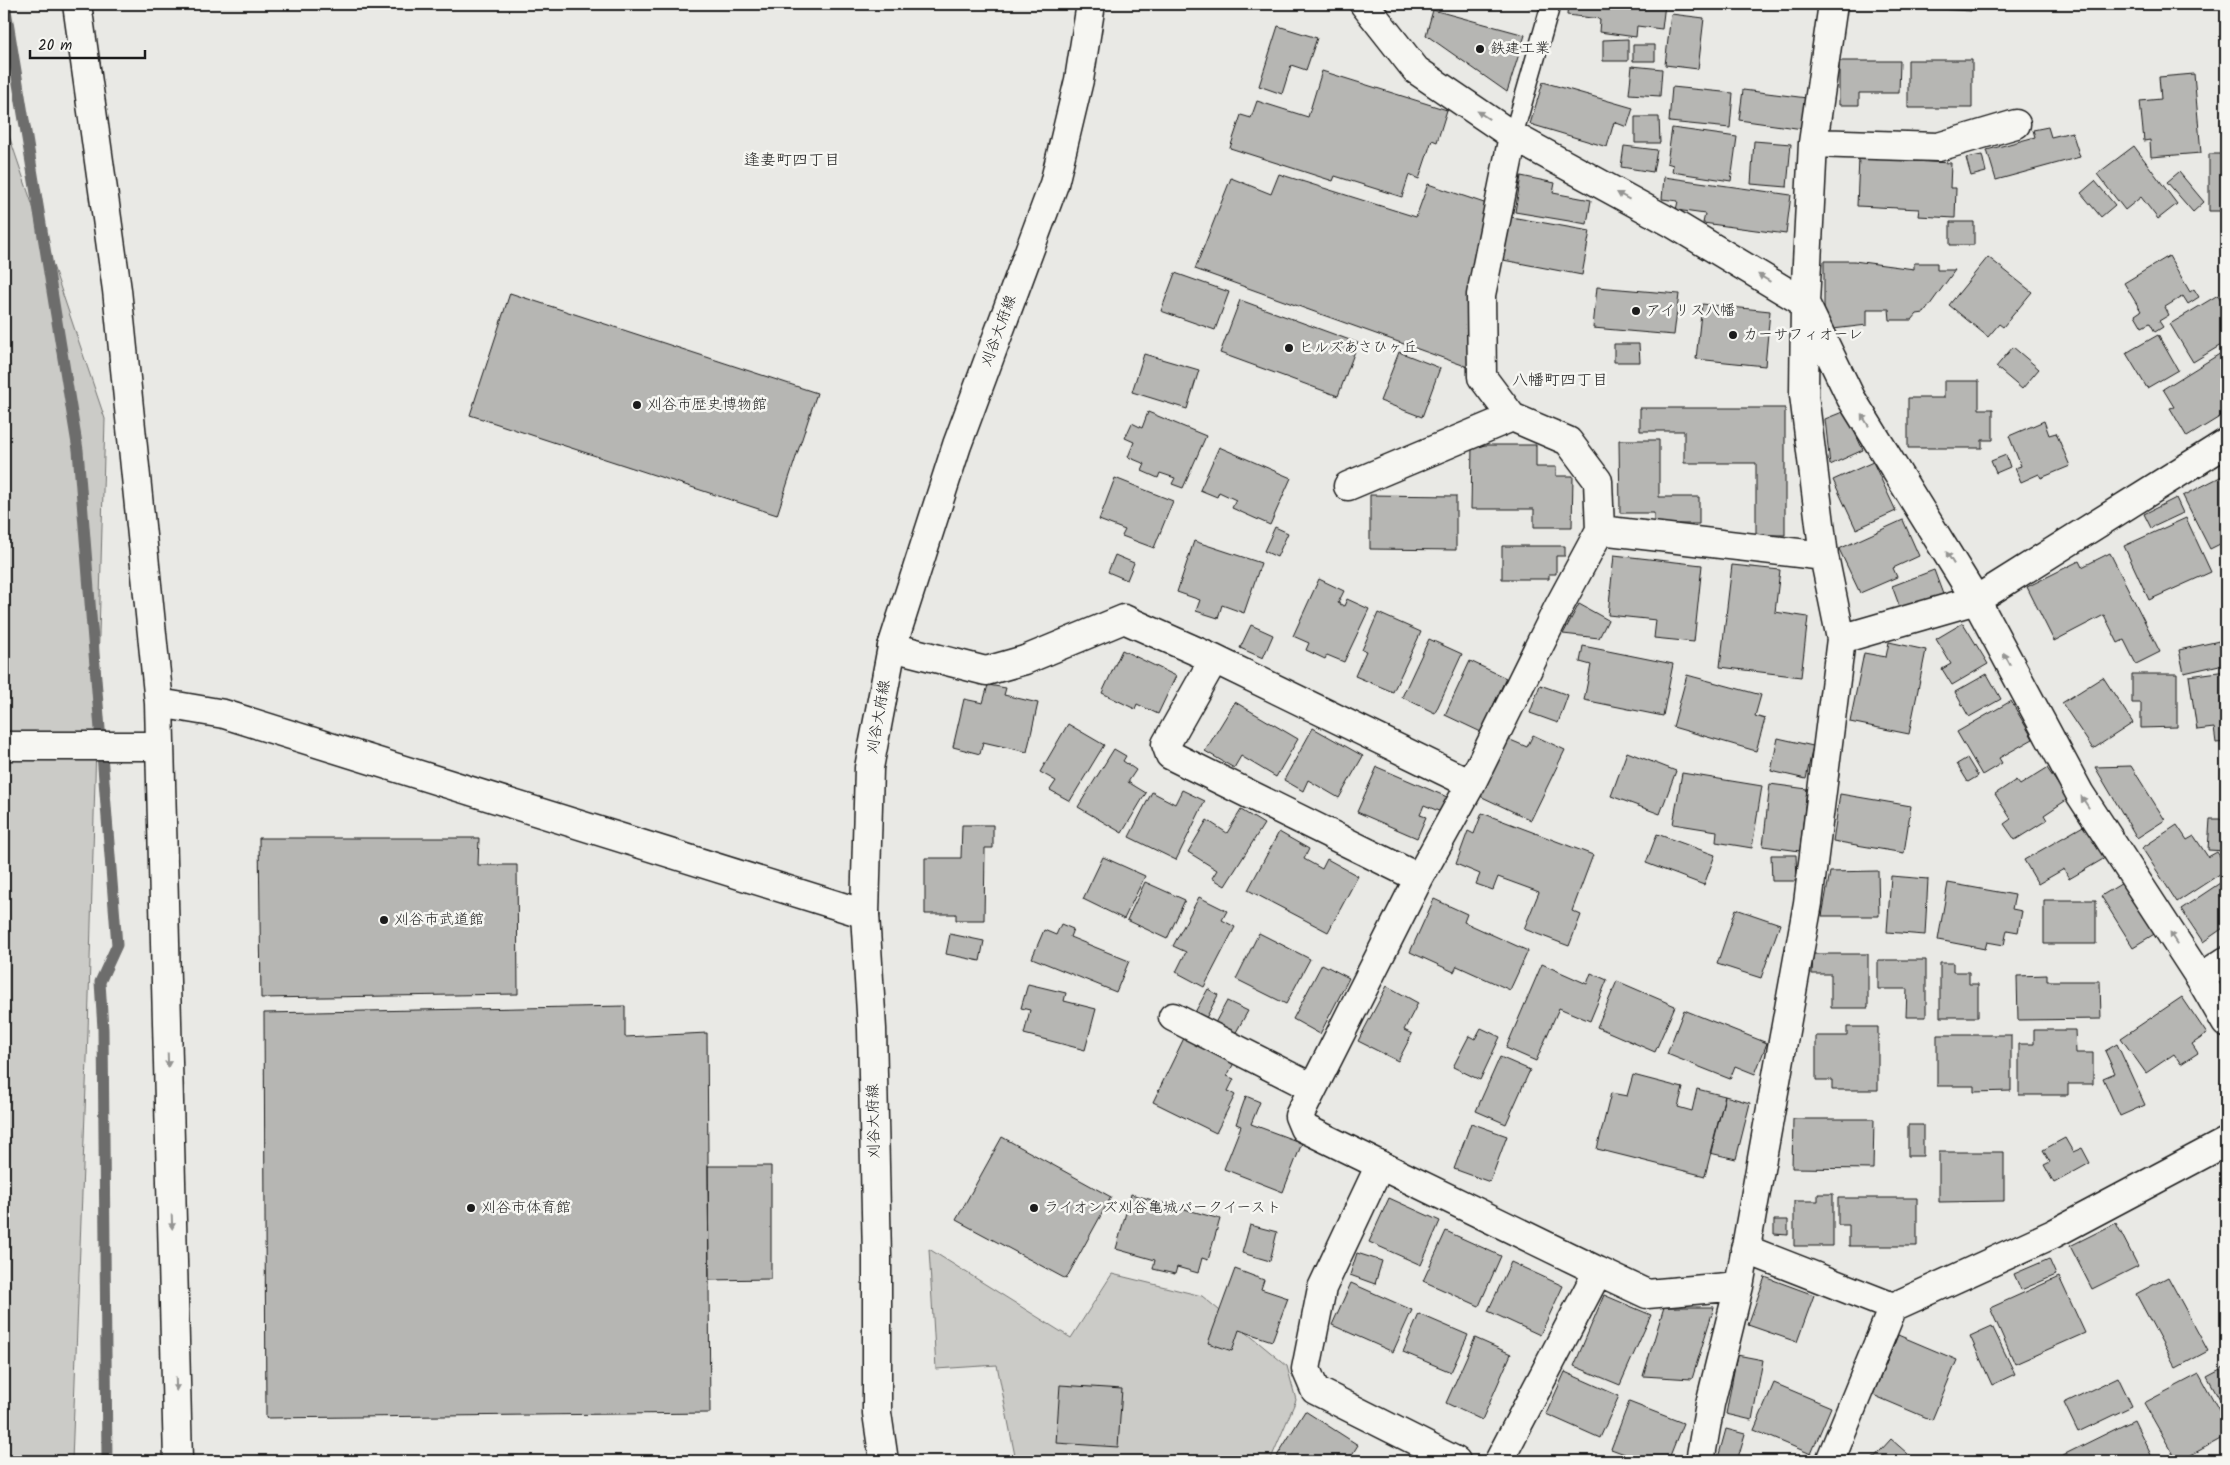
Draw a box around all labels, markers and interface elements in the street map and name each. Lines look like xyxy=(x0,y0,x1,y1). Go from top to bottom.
scale bar xyxy=(30,28,145,60)
text: 20 m xyxy=(38,34,72,58)
place label: 鉄建工業 xyxy=(1490,37,1550,61)
marker: 鉄建工業 xyxy=(1474,43,1486,55)
one-way arrow xyxy=(1476,110,1489,120)
district label: 逢妻町四丁目 xyxy=(744,148,840,173)
one-way arrow xyxy=(1616,192,1631,200)
one-way arrow xyxy=(1757,274,1770,283)
street label: 刈谷大府線 xyxy=(975,292,1023,370)
place label: アイリス八幡 xyxy=(1646,299,1735,323)
marker: アイリス八幡 xyxy=(1630,305,1642,317)
place label: カーサフィオーレ xyxy=(1743,323,1863,347)
marker: カーサフィオーレ xyxy=(1727,329,1739,341)
place label: ヒルズあさひヶ丘 xyxy=(1299,336,1418,360)
marker: ヒルズあさひヶ丘 xyxy=(1283,342,1295,354)
district label: 八幡町四丁目 xyxy=(1512,368,1608,393)
place label: 刈谷市歴史博物館 xyxy=(647,393,767,417)
marker: 刈谷市歴史博物館 xyxy=(631,399,643,411)
one-way arrow xyxy=(1860,413,1869,426)
one-way arrow xyxy=(1946,552,1955,565)
one-way arrow xyxy=(2003,652,2012,665)
street label: 刈谷大府線 xyxy=(861,678,897,756)
one-way arrow xyxy=(2080,795,2090,808)
place label: 刈谷市武道館 xyxy=(394,908,484,932)
marker: 刈谷市武道館 xyxy=(378,914,390,926)
one-way arrow xyxy=(2169,931,2178,944)
one-way arrow xyxy=(164,1052,172,1068)
street label: 刈谷大府線 xyxy=(861,1083,887,1159)
place label: 刈谷市体育館 xyxy=(481,1196,571,1220)
place label: ライオンズ刈谷亀城パークイースト xyxy=(1044,1196,1282,1220)
marker: 刈谷市体育館 xyxy=(465,1202,477,1214)
marker: ライオンズ刈谷亀城パークイースト xyxy=(1028,1202,1040,1214)
one-way arrow xyxy=(168,1214,176,1230)
one-way arrow xyxy=(173,1377,181,1393)

